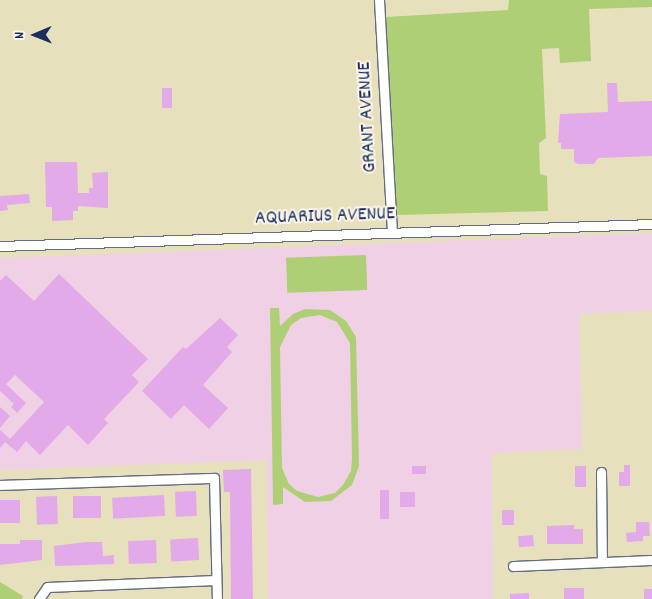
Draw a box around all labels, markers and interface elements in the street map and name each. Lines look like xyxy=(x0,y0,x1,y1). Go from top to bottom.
north arrow xyxy=(10,10,60,60)
text: N xyxy=(10,32,30,39)
street label: GRANT AVENUE xyxy=(353,61,383,173)
street label: AQUARIUS AVENUE xyxy=(254,203,396,231)

